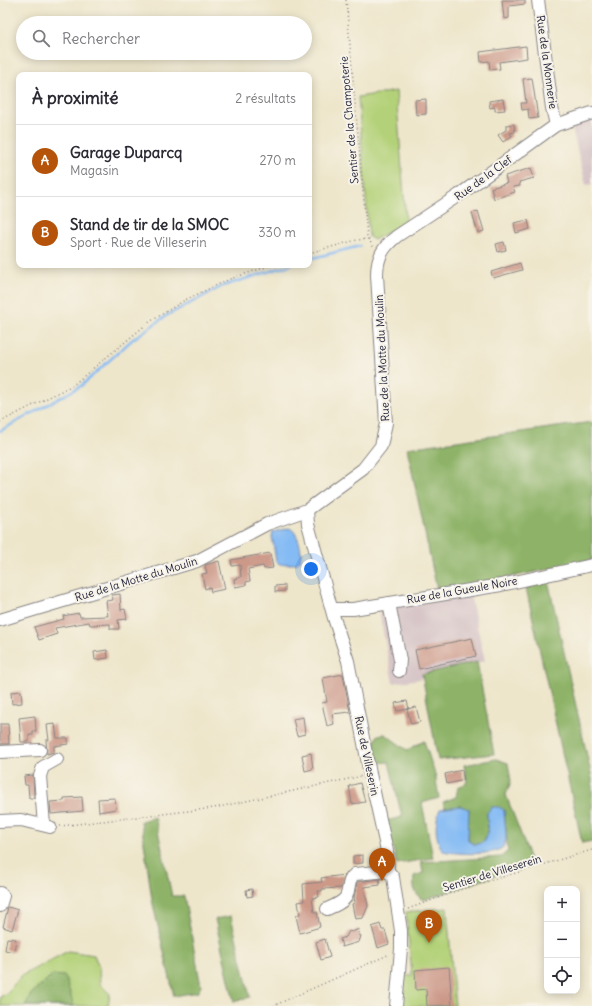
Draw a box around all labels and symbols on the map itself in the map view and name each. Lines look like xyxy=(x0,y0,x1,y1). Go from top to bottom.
street label: Rue de la Monnerie xyxy=(533,14,561,110)
street label: Sentier de la Champoterie xyxy=(336,56,362,184)
street label: Rue de la Clef xyxy=(452,152,515,203)
street label: Rue de la Motte du Moulin xyxy=(372,294,392,422)
street label: Rue de la Motte du Moulin xyxy=(73,554,199,604)
your location xyxy=(301,559,321,579)
street label: Rue de la Gueule Noire xyxy=(406,573,518,607)
street label: Rue de Villeserin xyxy=(352,715,382,797)
pin: A xyxy=(369,848,395,881)
street label: Sentier de Villeserein xyxy=(441,851,543,895)
pin: B xyxy=(416,910,442,943)

